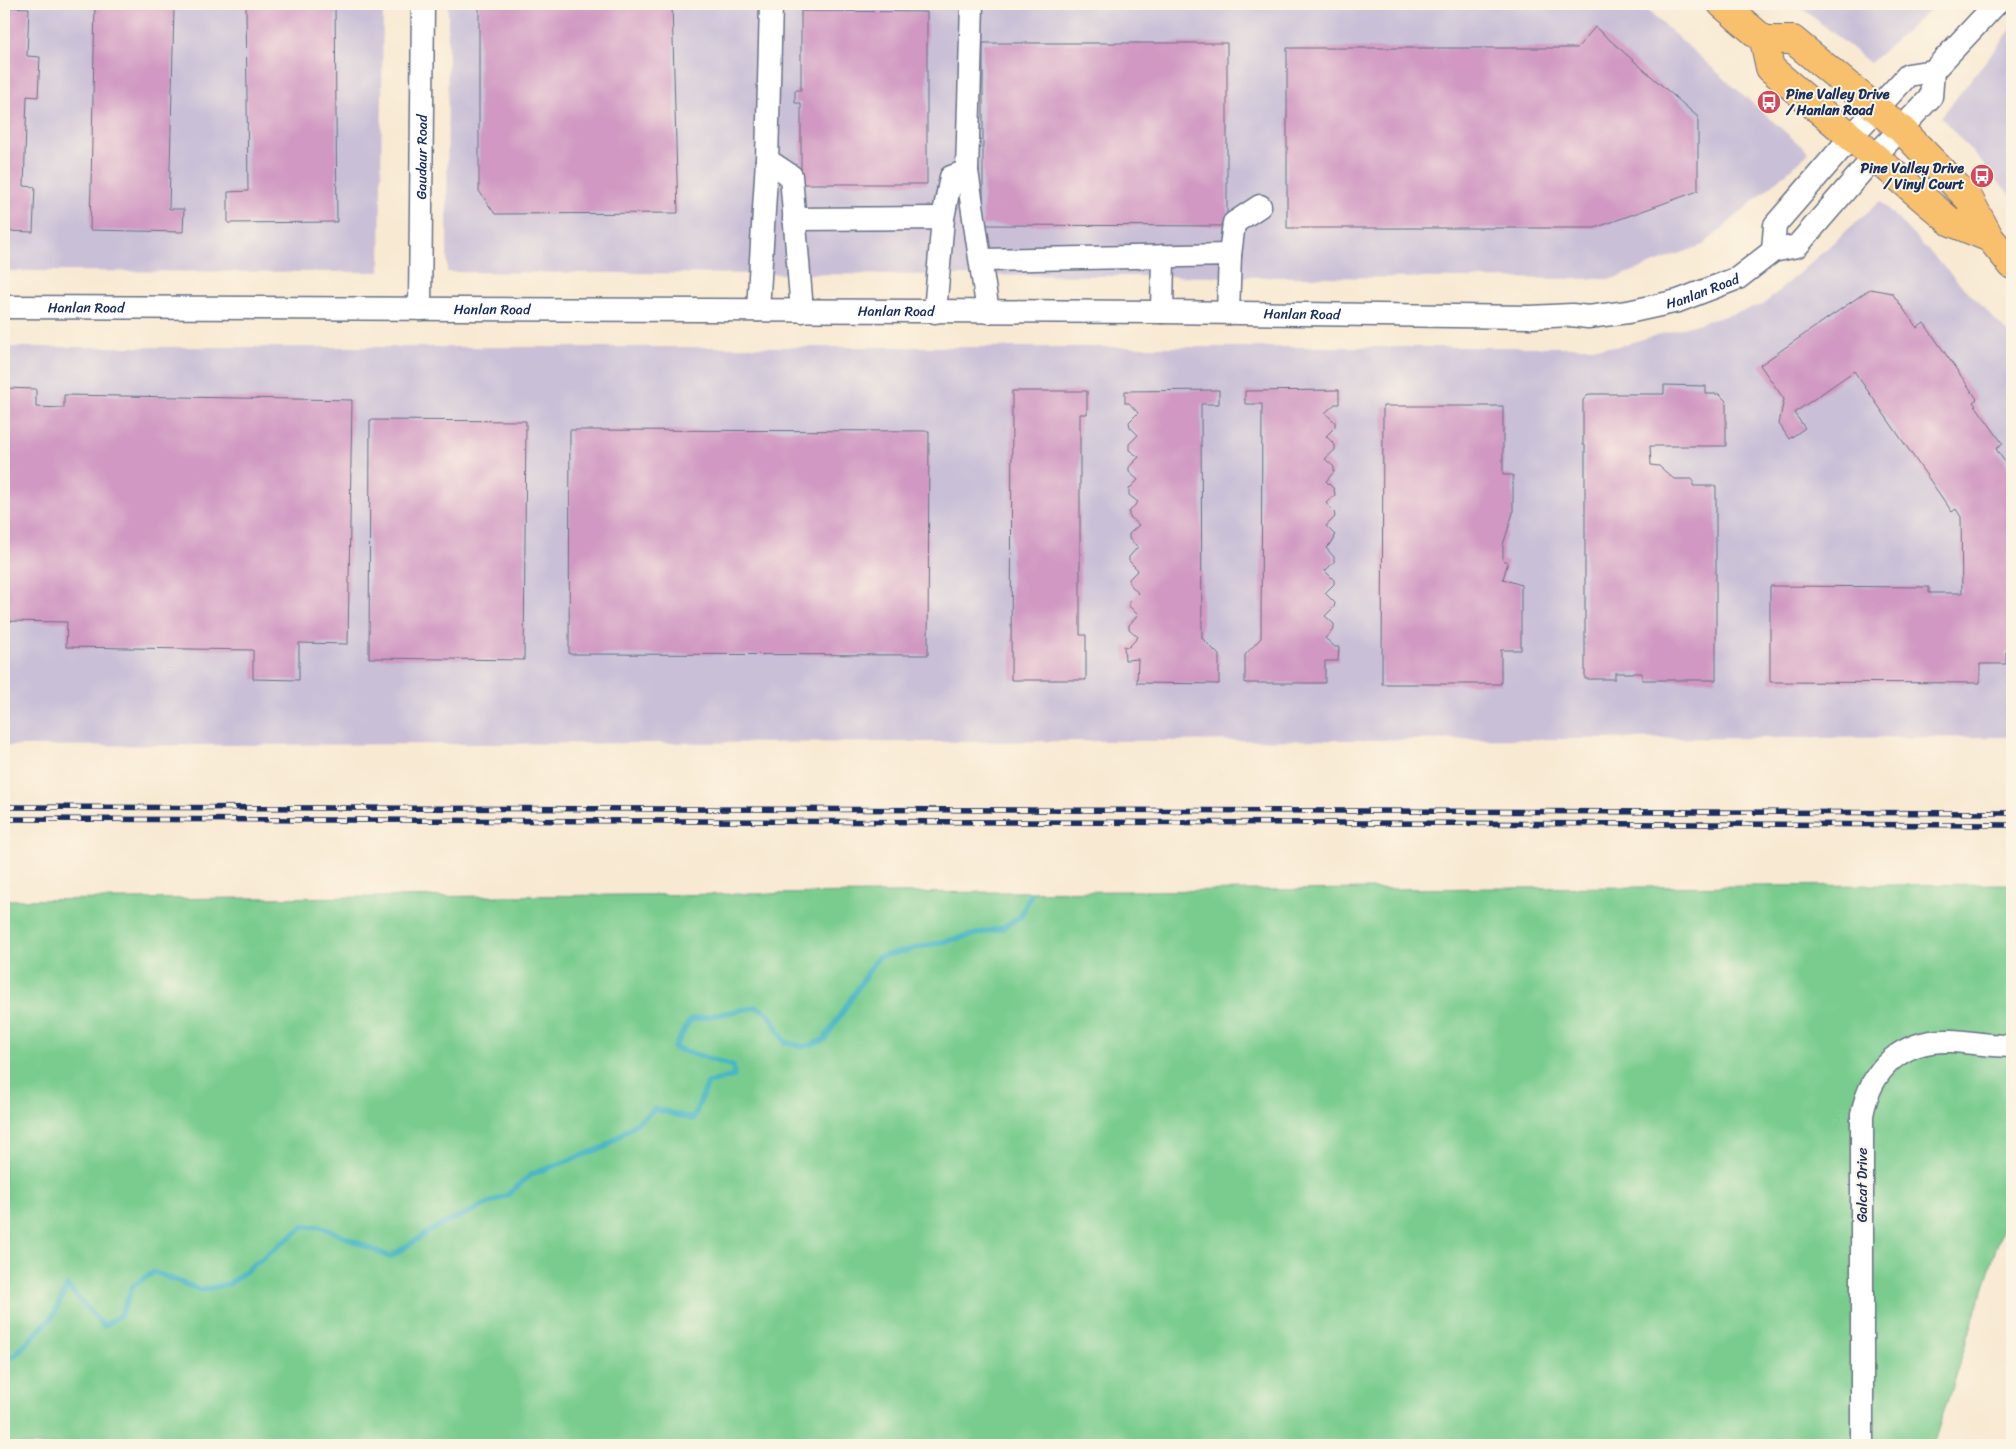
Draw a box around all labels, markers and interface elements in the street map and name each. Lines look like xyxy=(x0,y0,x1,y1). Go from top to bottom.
place label: Pine Valley Drive / Hanlan Road xyxy=(1785,82,1890,123)
bus stop icon: Pine Valley Drive / Hanlan Road xyxy=(1756,89,1782,115)
street label: Gaudaur Road xyxy=(409,113,435,199)
place label: Pine Valley Drive / Vinyl Court xyxy=(1861,156,1965,197)
bus stop icon: Pine Valley Drive / Vinyl Court xyxy=(1969,163,1995,189)
street label: Hanlan Road xyxy=(1664,266,1744,316)
street label: Hanlan Road xyxy=(48,295,126,321)
street label: Hanlan Road xyxy=(454,297,532,322)
street label: Hanlan Road xyxy=(858,299,936,324)
street label: Hanlan Road xyxy=(1263,301,1342,327)
street label: Galcat Drive xyxy=(1850,1148,1875,1222)

